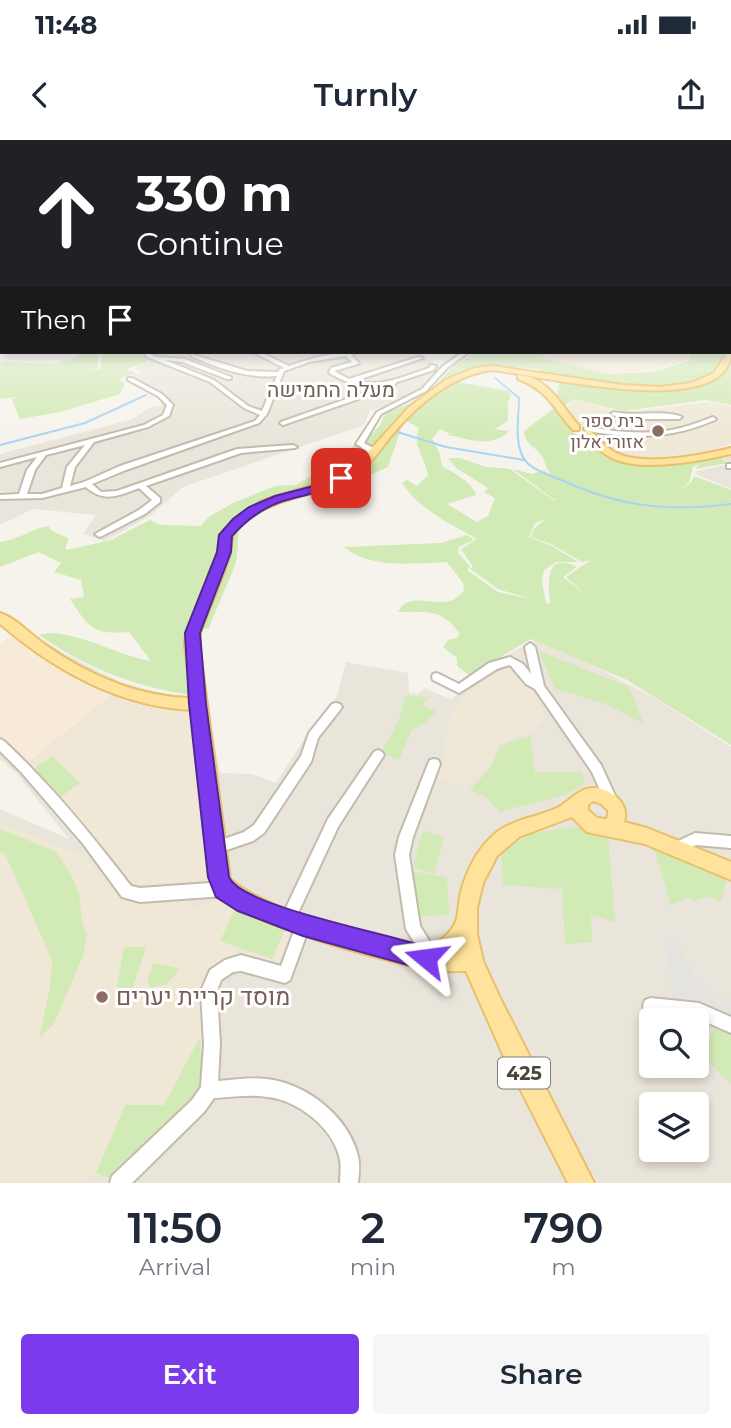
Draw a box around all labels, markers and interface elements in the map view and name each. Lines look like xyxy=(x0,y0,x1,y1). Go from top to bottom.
text: 11:48 xyxy=(35,9,98,41)
text: Turnly xyxy=(314,75,417,114)
icon: back xyxy=(21,76,59,114)
icon: share xyxy=(672,76,710,114)
text: 330 m xyxy=(136,164,292,223)
icon: ahead xyxy=(21,168,112,259)
text: Continue xyxy=(136,224,284,263)
icon: arrive xyxy=(101,301,139,339)
text: Then xyxy=(21,304,87,336)
district label: מעלה החמישה xyxy=(267,377,395,402)
place label: בית ספר אזורי אלון xyxy=(571,410,645,453)
marker: בית ספר אזורי אלון xyxy=(650,423,666,439)
pin xyxy=(311,448,371,508)
icon: arrive xyxy=(322,459,360,497)
position arrow xyxy=(389,921,463,995)
place label: מוסד קריית יערים xyxy=(116,982,290,1011)
marker: מוסד קריית יערים xyxy=(94,989,110,1005)
map controls xyxy=(639,1008,709,1162)
button: search xyxy=(639,1008,709,1078)
road number: 425 xyxy=(498,1057,550,1088)
button: layers xyxy=(639,1092,709,1162)
text: 11:50 xyxy=(127,1202,222,1254)
text: 2 xyxy=(361,1202,385,1254)
text: 790 xyxy=(523,1202,604,1254)
text: Arrival xyxy=(139,1253,211,1281)
text: min xyxy=(350,1253,396,1281)
text: m xyxy=(551,1253,576,1281)
button: Exit xyxy=(21,1334,359,1414)
button: Share xyxy=(373,1334,710,1414)

